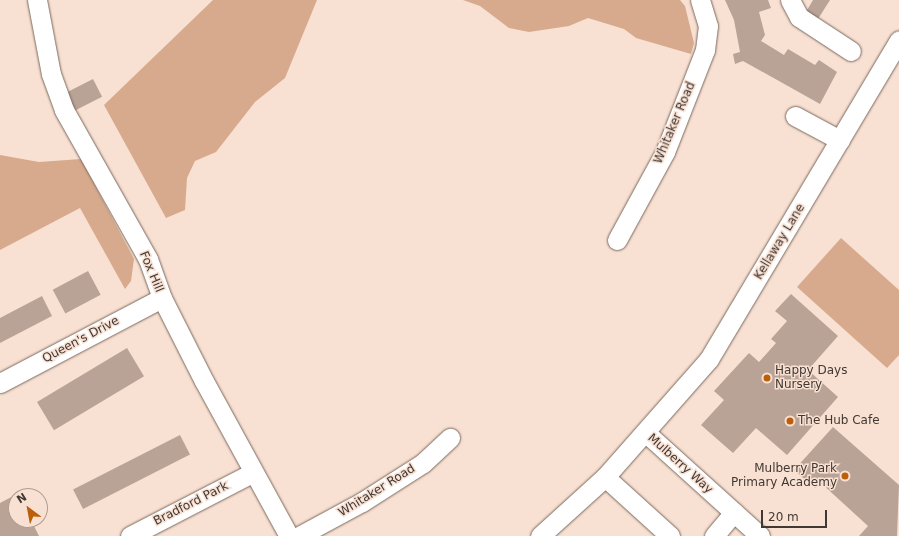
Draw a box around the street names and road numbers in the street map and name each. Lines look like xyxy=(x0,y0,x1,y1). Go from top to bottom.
street label: Whitaker Road xyxy=(651,80,699,166)
street label: Kellaway Lane xyxy=(752,202,808,282)
street label: Fox Hill xyxy=(136,249,166,295)
street label: Queen's Drive xyxy=(40,314,122,366)
street label: Mulberry Way xyxy=(645,431,715,497)
street label: Whitaker Road xyxy=(336,462,418,520)
street label: Bradford Park xyxy=(151,479,231,529)

